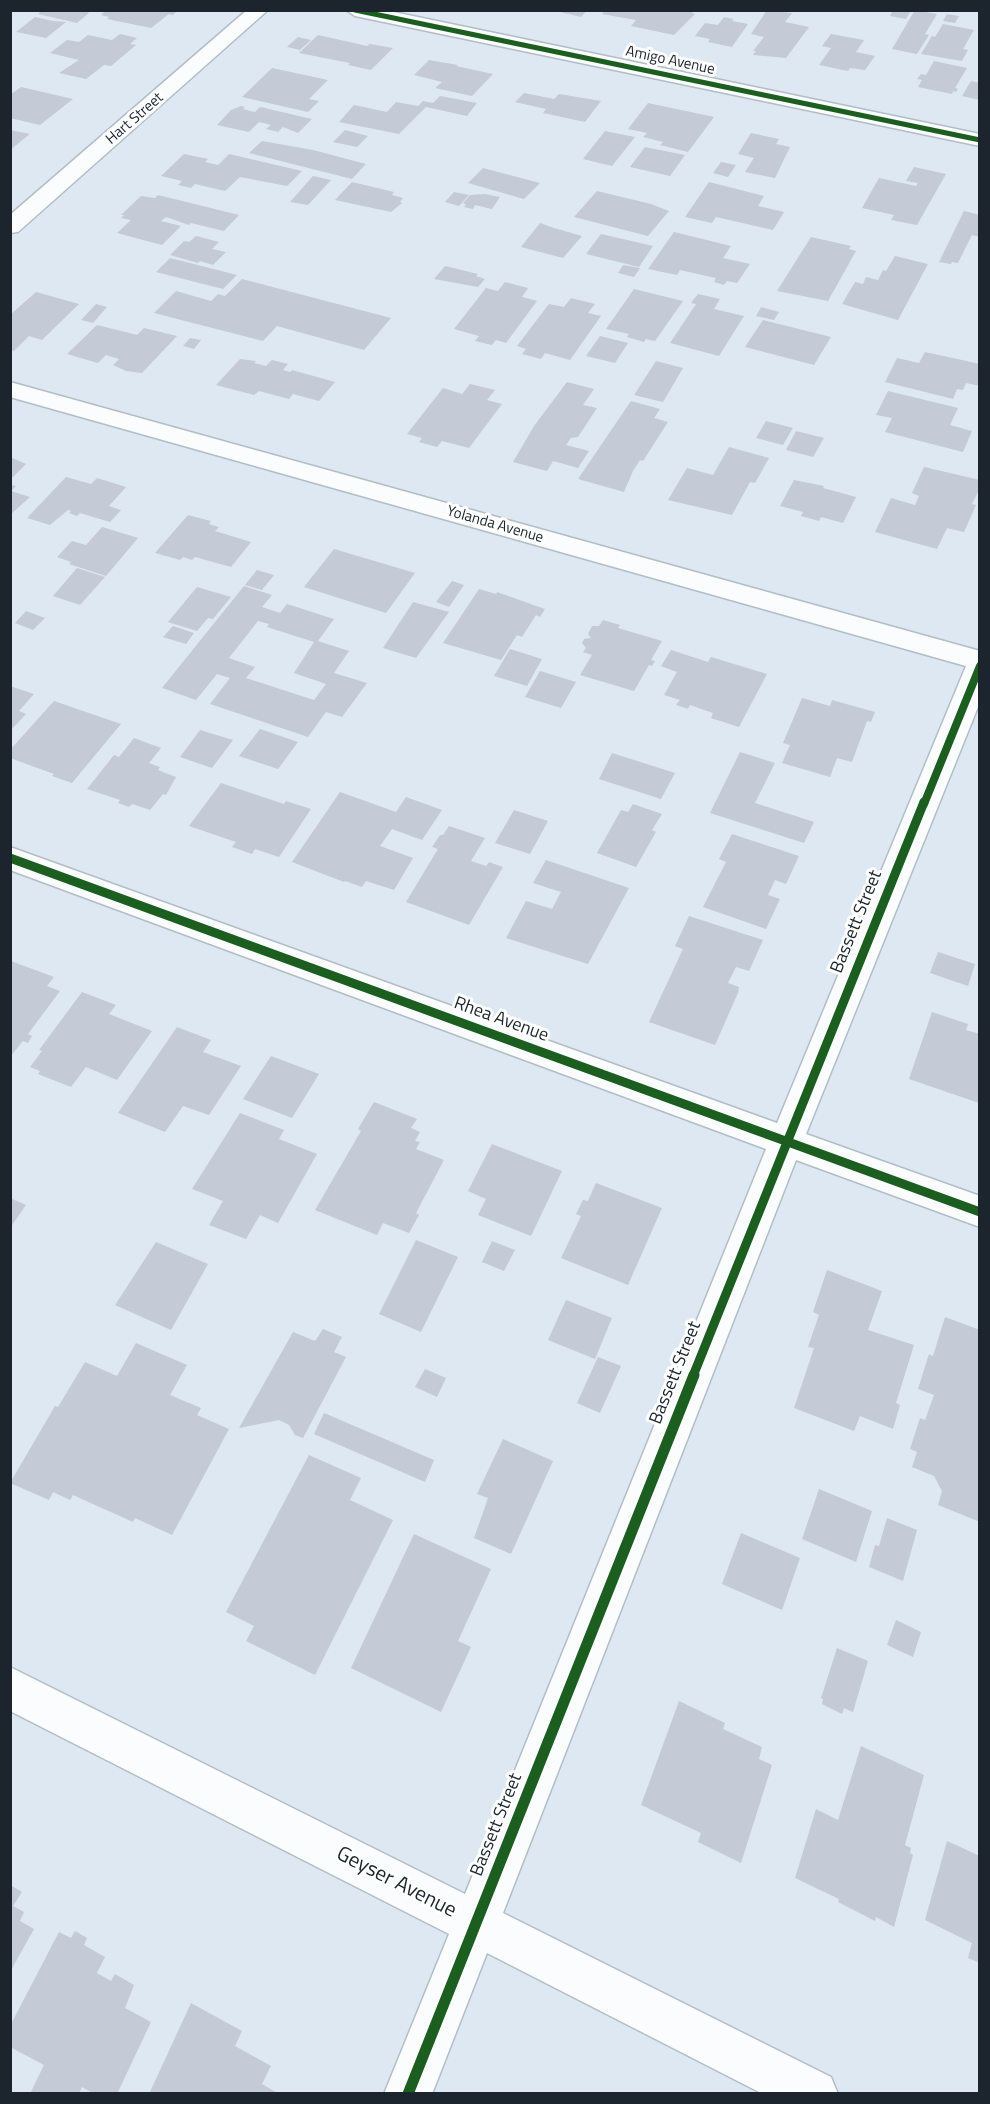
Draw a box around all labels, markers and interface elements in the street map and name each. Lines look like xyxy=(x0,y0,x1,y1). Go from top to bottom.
street label: Amigo Avenue xyxy=(624,43,716,79)
street label: Hart Street xyxy=(103,89,167,149)
street label: Yolanda Avenue xyxy=(445,503,545,547)
street label: Bassett Street xyxy=(827,867,887,977)
street label: Rhea Avenue xyxy=(451,993,551,1047)
street label: Bassett Street xyxy=(646,1318,706,1428)
street label: Bassett Street xyxy=(467,1770,527,1880)
street label: Geyser Avenue xyxy=(332,1842,460,1924)

